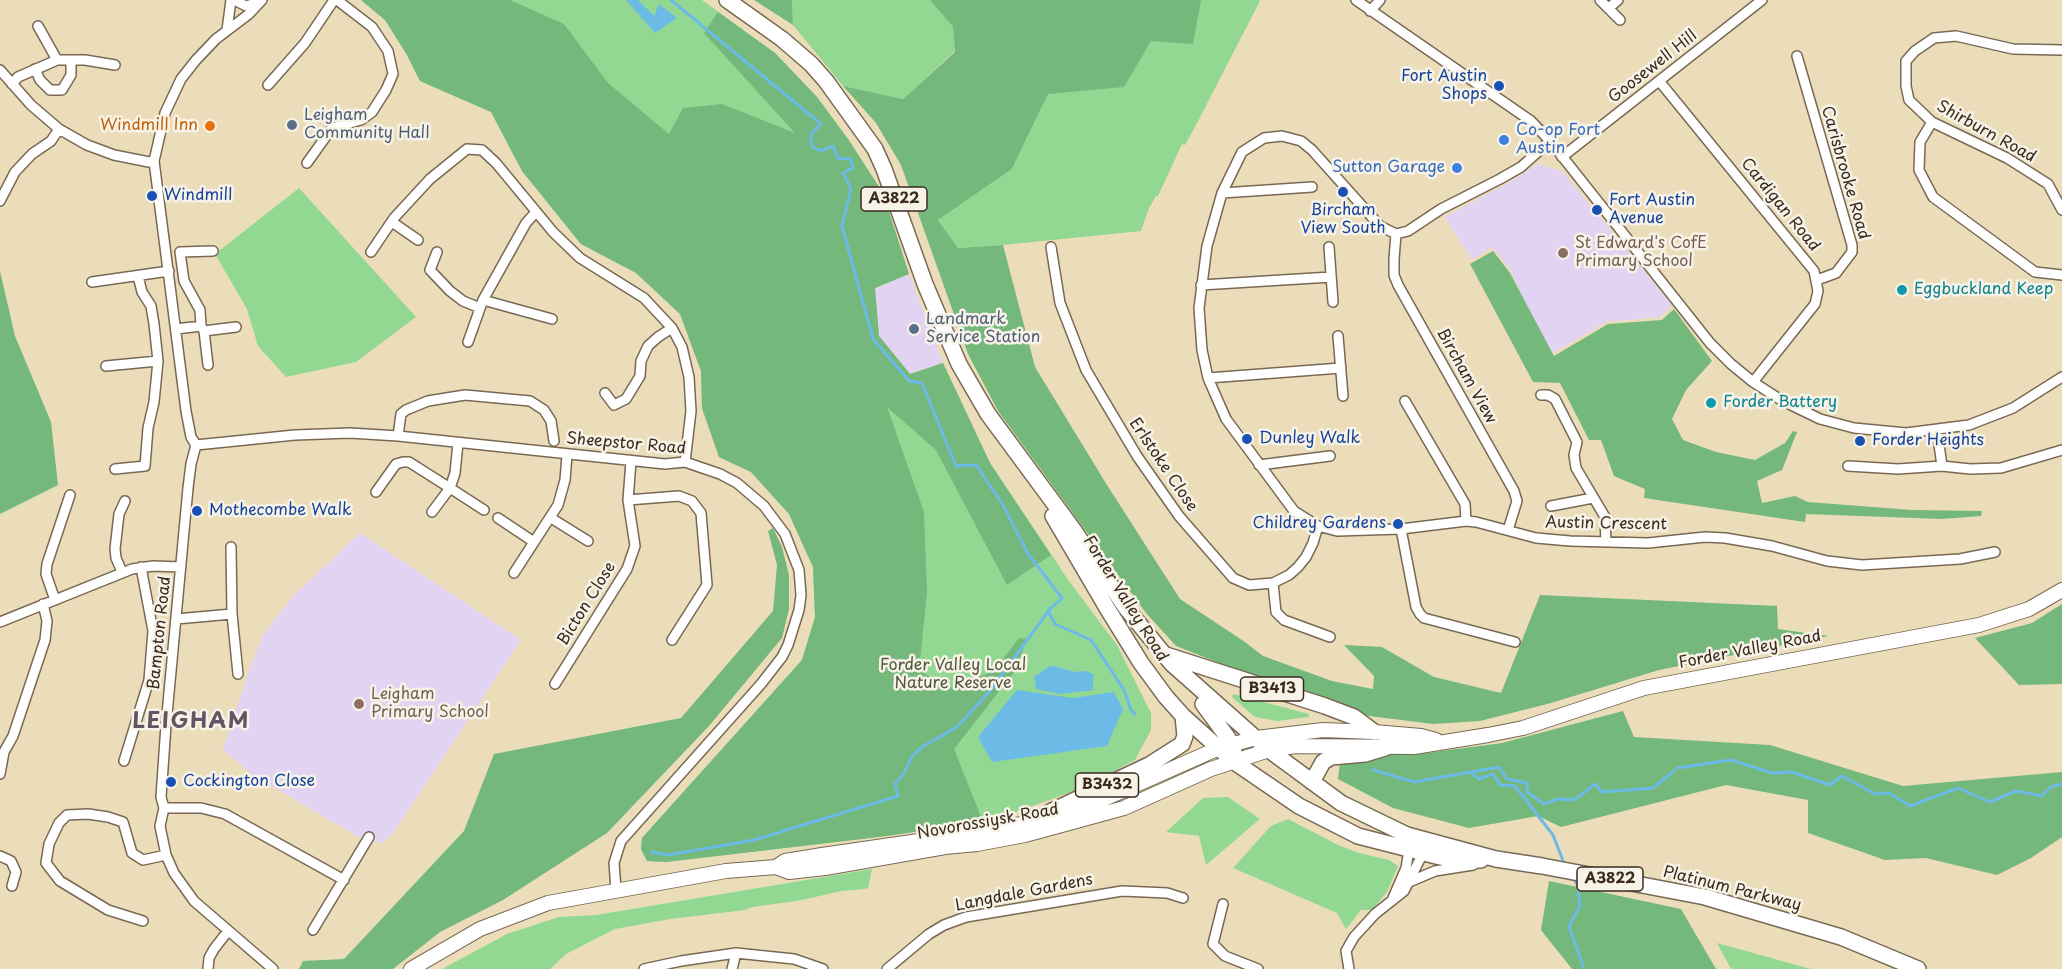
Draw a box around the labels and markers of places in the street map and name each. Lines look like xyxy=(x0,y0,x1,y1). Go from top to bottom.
place label: Fort Austin Shops xyxy=(1401,67,1487,105)
marker: Fort Austin Shops xyxy=(1492,79,1506,93)
place label: Leigham Community Hall xyxy=(304,106,430,144)
place label: Windmill Inn xyxy=(100,116,198,136)
marker: Leigham Community Hall xyxy=(285,118,299,132)
marker: Windmill Inn xyxy=(203,119,217,133)
place label: Co-op Fort Austin xyxy=(1516,121,1600,159)
marker: Co-op Fort Austin xyxy=(1497,133,1511,147)
place label: Sutton Garage xyxy=(1332,158,1445,178)
marker: Sutton Garage xyxy=(1450,161,1464,175)
marker: Bircham View South xyxy=(1336,185,1350,199)
place label: Windmill xyxy=(164,186,232,206)
marker: Windmill xyxy=(145,189,159,203)
place label: Fort Austin Avenue xyxy=(1609,191,1695,229)
place label: Bircham View South xyxy=(1300,201,1386,239)
marker: Fort Austin Avenue xyxy=(1590,203,1604,217)
place label: St Edward's CofE Primary School xyxy=(1575,234,1707,272)
marker: St Edward's CofE Primary School xyxy=(1556,246,1570,260)
place label: Eggbuckland Keep xyxy=(1914,280,2053,300)
marker: Eggbuckland Keep xyxy=(1895,283,1909,297)
place label: Landmark Service Station xyxy=(926,310,1040,348)
marker: Landmark Service Station xyxy=(907,322,921,336)
place label: Forder Battery xyxy=(1723,393,1837,413)
marker: Forder Battery xyxy=(1704,396,1718,410)
place label: Dunley Walk xyxy=(1259,429,1360,449)
place label: Forder Heights xyxy=(1872,431,1984,451)
marker: Dunley Walk xyxy=(1240,432,1254,446)
marker: Forder Heights xyxy=(1853,434,1867,448)
place label: Mothecombe Walk xyxy=(209,501,352,521)
marker: Mothecombe Walk xyxy=(190,504,204,518)
place label: Childrey Gardens xyxy=(1252,514,1386,534)
marker: Childrey Gardens xyxy=(1391,517,1405,531)
place label: Leigham Primary School xyxy=(371,685,489,723)
marker: Leigham Primary School xyxy=(352,697,366,711)
place label: Cockington Close xyxy=(183,772,315,792)
marker: Cockington Close xyxy=(164,775,178,789)

